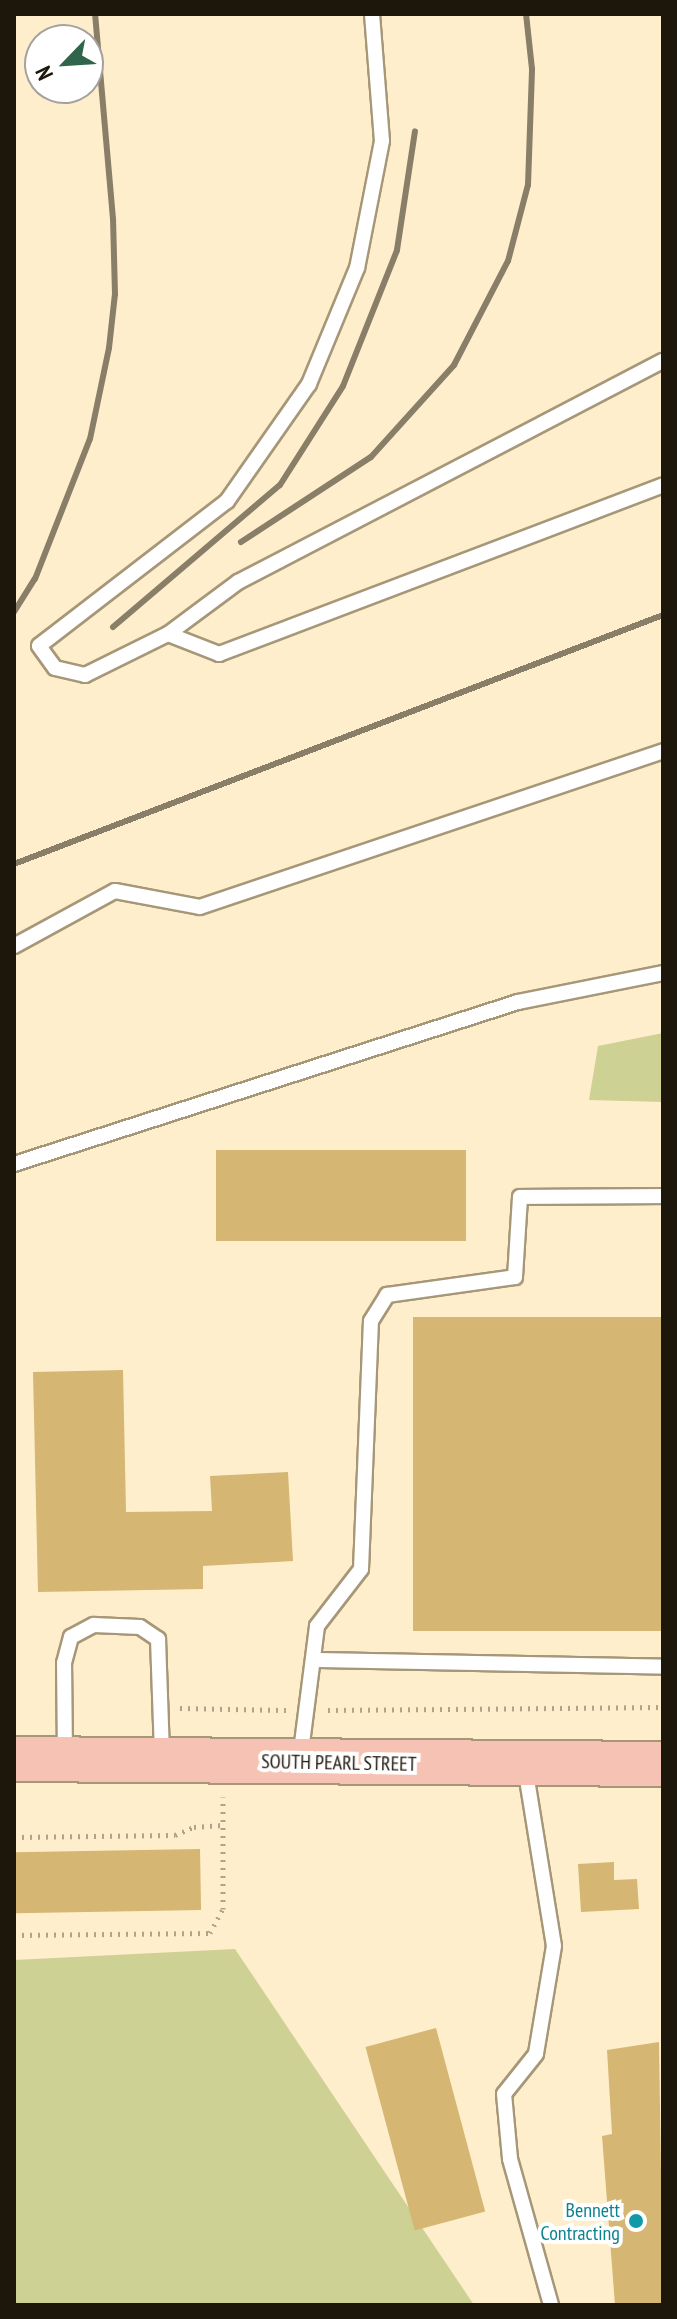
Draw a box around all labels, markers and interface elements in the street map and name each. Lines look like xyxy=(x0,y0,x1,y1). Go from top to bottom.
north arrow xyxy=(24,24,104,104)
text: N xyxy=(29,62,59,85)
street label: SOUTH PEARL STREET xyxy=(261,1750,417,1776)
place label: Bennett Contracting xyxy=(541,2198,620,2245)
marker: Bennett Contracting xyxy=(627,2212,645,2230)

